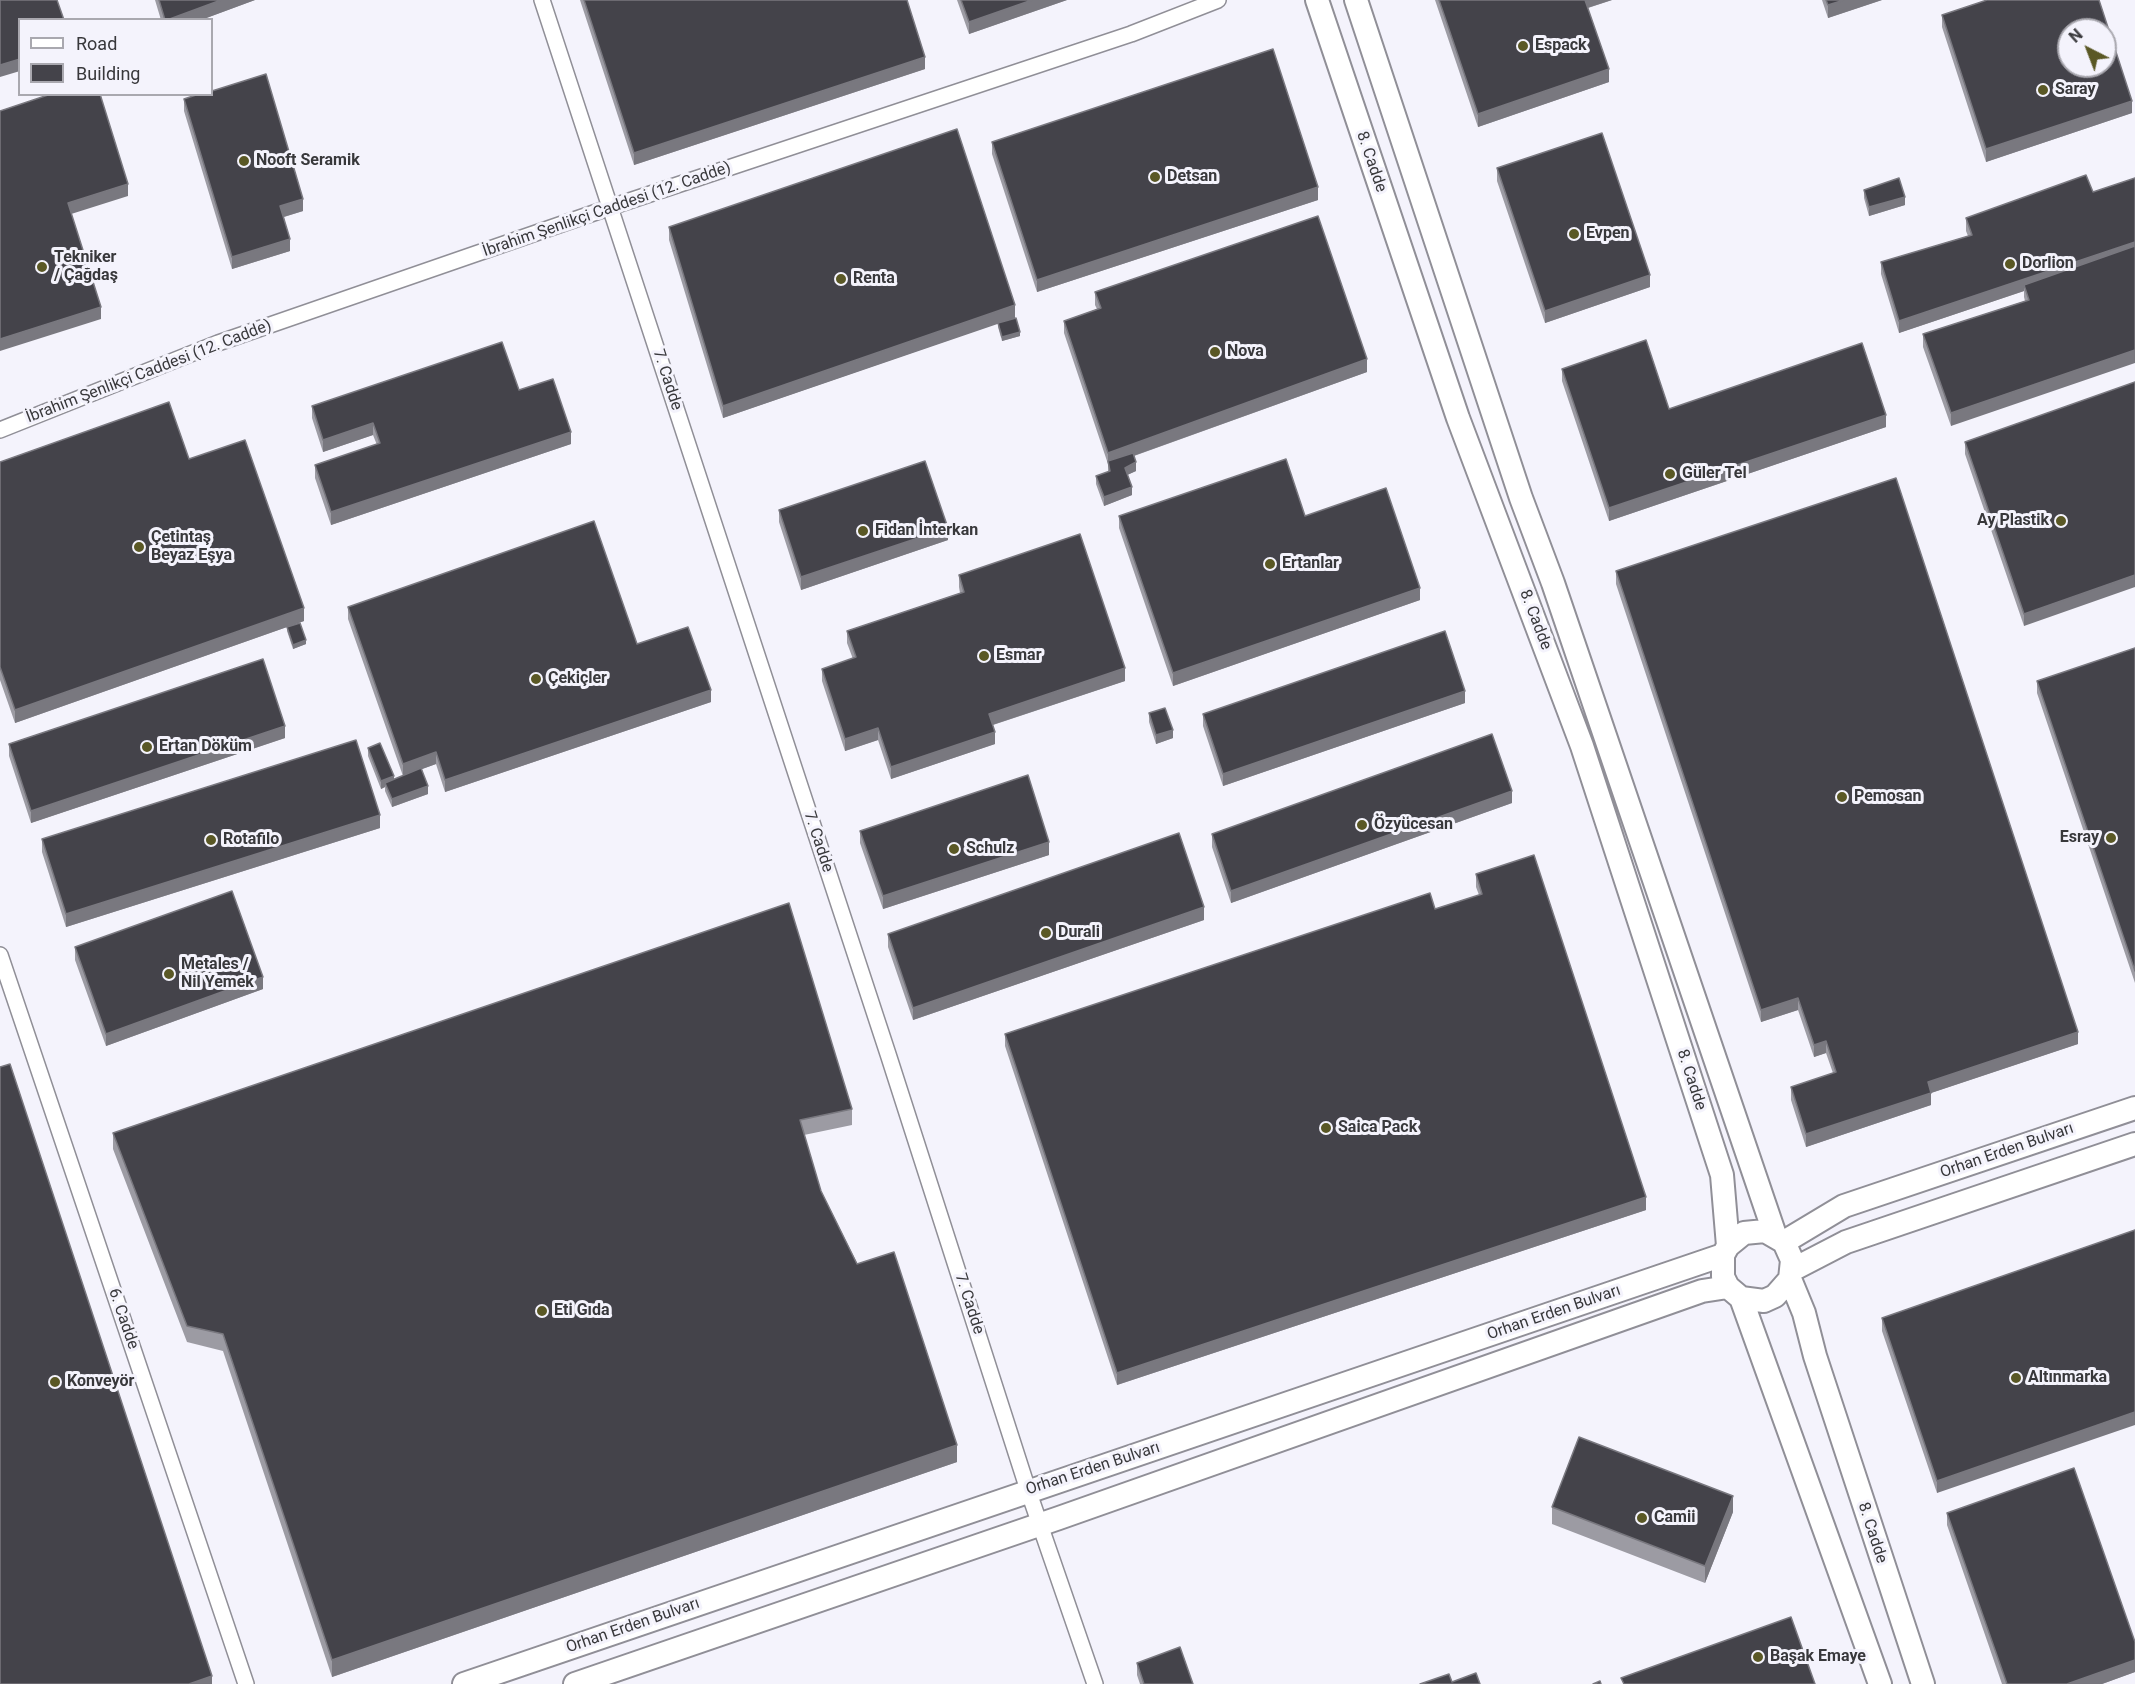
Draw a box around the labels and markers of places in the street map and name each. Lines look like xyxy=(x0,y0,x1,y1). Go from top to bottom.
place label: Espack xyxy=(1535,36,1587,56)
marker: Espack xyxy=(1516,39,1530,53)
place label: Saray xyxy=(2055,80,2096,100)
marker: Saray xyxy=(2036,83,2050,97)
place label: Nooft Seramik xyxy=(256,151,360,171)
marker: Nooft Seramik xyxy=(237,154,251,168)
place label: Detsan xyxy=(1167,167,1217,187)
marker: Detsan xyxy=(1148,170,1162,184)
place label: Evpen xyxy=(1586,224,1630,244)
marker: Evpen xyxy=(1567,227,1581,241)
place label: Tekniker / Çağdaş xyxy=(54,248,118,286)
place label: Dorlion xyxy=(2022,254,2074,274)
marker: Dorlion xyxy=(2003,257,2017,271)
marker: Tekniker / Çağdaş xyxy=(35,260,49,274)
place label: Renta xyxy=(853,269,895,289)
marker: Renta xyxy=(834,272,848,286)
place label: Nova xyxy=(1227,342,1264,362)
marker: Nova xyxy=(1208,345,1222,359)
place label: Güler Tel xyxy=(1682,464,1747,484)
marker: Güler Tel xyxy=(1663,467,1677,481)
place label: Ay Plastik xyxy=(1977,511,2049,531)
marker: Ay Plastik xyxy=(2054,514,2068,528)
place label: Fidan İnterkan xyxy=(875,521,978,541)
marker: Fidan İnterkan xyxy=(856,524,870,538)
place label: Çetintaş Beyaz Eşya xyxy=(151,528,232,566)
marker: Çetintaş Beyaz Eşya xyxy=(132,540,146,554)
place label: Ertanlar xyxy=(1282,554,1339,574)
marker: Ertanlar xyxy=(1263,557,1277,571)
place label: Esmar xyxy=(996,646,1042,666)
marker: Esmar xyxy=(977,649,991,663)
place label: Çekiçler xyxy=(548,669,607,689)
marker: Çekiçler xyxy=(529,672,543,686)
place label: Ertan Döküm xyxy=(159,737,252,757)
marker: Ertan Döküm xyxy=(140,740,154,754)
place label: Pemosan xyxy=(1854,787,1921,807)
marker: Pemosan xyxy=(1835,790,1849,804)
place label: Özyücesan xyxy=(1374,815,1453,835)
marker: Özyücesan xyxy=(1355,818,1369,832)
place label: Esray xyxy=(2060,828,2099,848)
place label: Rotafilo xyxy=(223,830,279,850)
marker: Esray xyxy=(2104,831,2118,845)
marker: Rotafilo xyxy=(204,833,218,847)
place label: Schulz xyxy=(966,839,1014,859)
marker: Schulz xyxy=(947,842,961,856)
place label: Durali xyxy=(1058,923,1100,943)
marker: Durali xyxy=(1039,926,1053,940)
place label: Metales / Nil Yemek xyxy=(181,955,254,993)
marker: Metales / Nil Yemek xyxy=(162,967,176,981)
place label: Saica Pack xyxy=(1338,1118,1417,1138)
marker: Saica Pack xyxy=(1319,1121,1333,1135)
place label: Eti Gıda xyxy=(554,1301,609,1321)
marker: Eti Gıda xyxy=(535,1304,549,1318)
place label: Altınmarka xyxy=(2028,1368,2107,1388)
marker: Altınmarka xyxy=(2009,1371,2023,1385)
place label: Konveyör xyxy=(67,1372,134,1392)
marker: Konveyör xyxy=(48,1375,62,1389)
place label: Camii xyxy=(1654,1508,1695,1528)
marker: Camii xyxy=(1635,1511,1649,1525)
place label: Başak Emaye xyxy=(1770,1647,1866,1667)
marker: Başak Emaye xyxy=(1751,1650,1765,1664)

